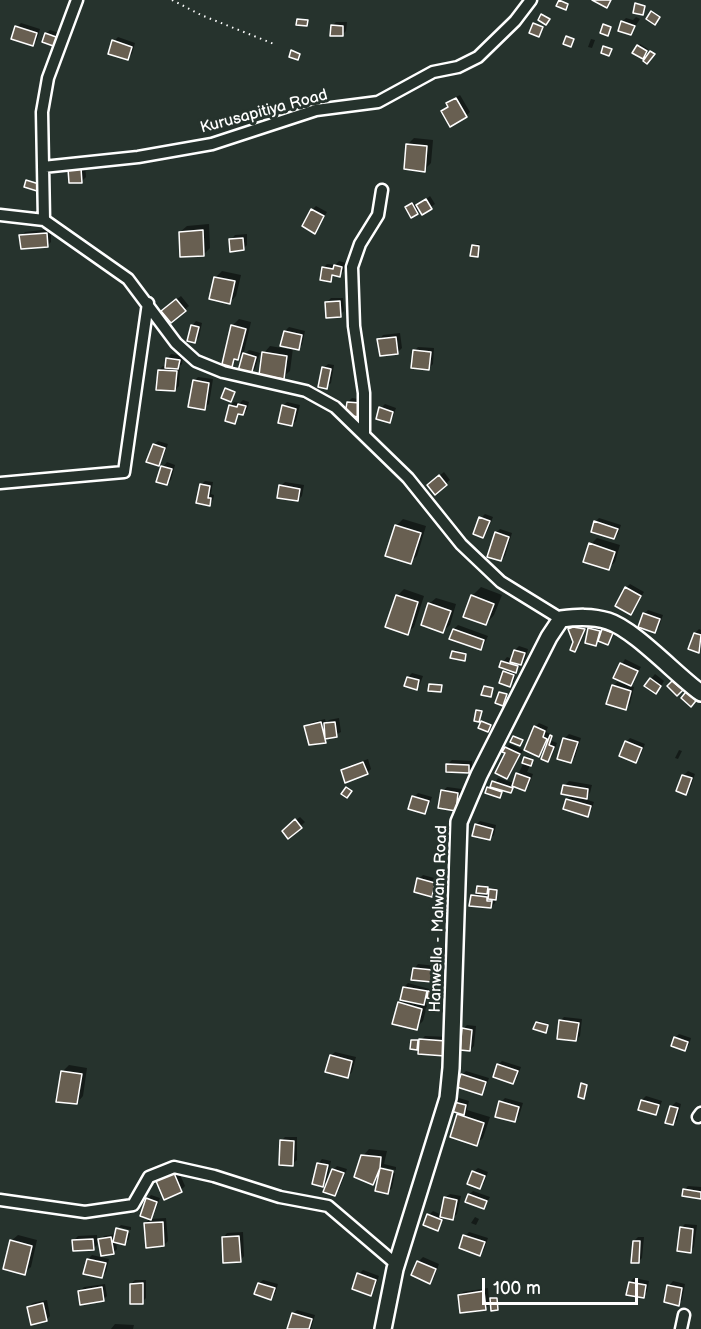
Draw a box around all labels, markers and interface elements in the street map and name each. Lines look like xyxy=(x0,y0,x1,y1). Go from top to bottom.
street label: Kurusapitiya Road xyxy=(198,86,330,138)
street label: Hanwella - Malwana Road xyxy=(426,825,452,1013)
scale bar xyxy=(485,1266,641,1304)
text: 100 m xyxy=(493,1278,541,1299)

